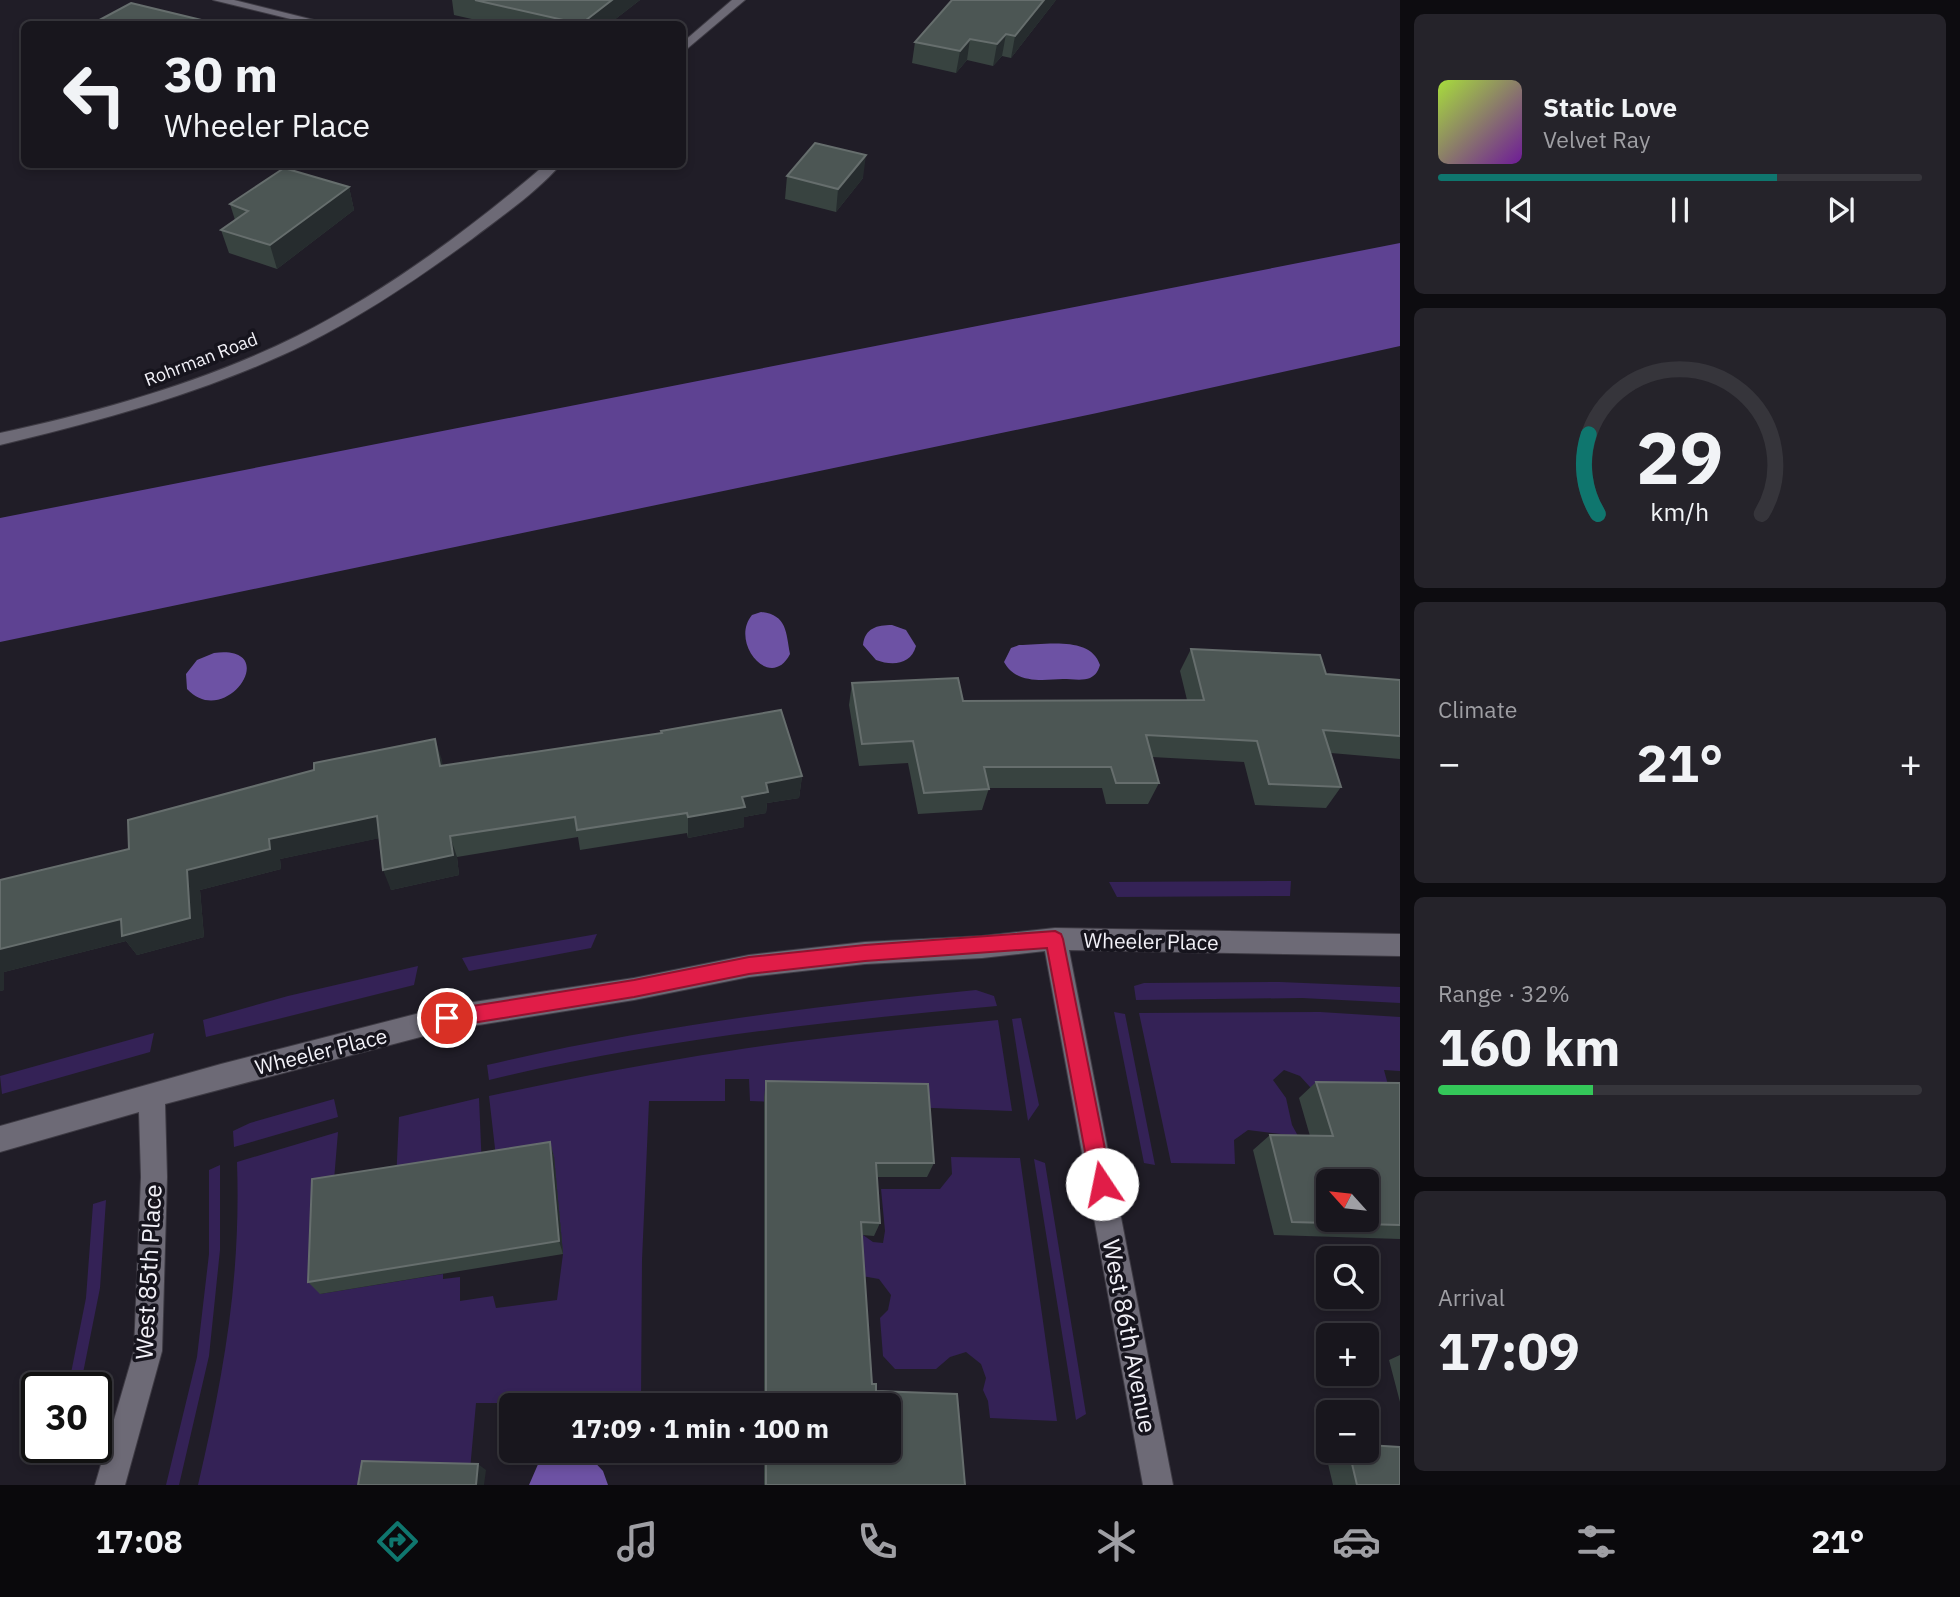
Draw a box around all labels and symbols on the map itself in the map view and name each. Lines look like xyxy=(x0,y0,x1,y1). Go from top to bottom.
street label: Rohrman Road xyxy=(141,327,261,391)
street label: Wheeler Place xyxy=(1083,926,1219,956)
pin xyxy=(417,988,477,1048)
street label: Wheeler Place xyxy=(252,1021,390,1081)
position arrow xyxy=(1065,1147,1139,1221)
north arrow xyxy=(1316,1169,1379,1232)
street label: West 85th Place xyxy=(127,1184,169,1360)
street label: West 86th Avenue xyxy=(1096,1237,1164,1435)
speed limit sign: 30 xyxy=(21,1372,112,1463)

